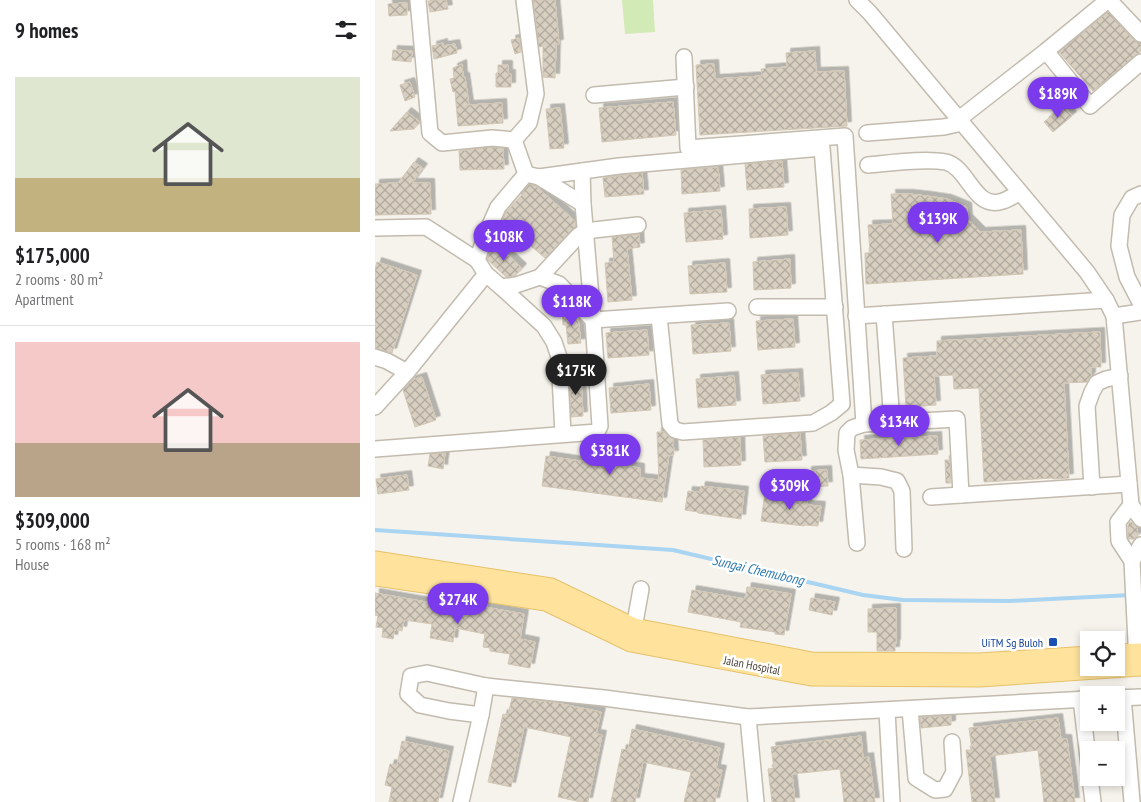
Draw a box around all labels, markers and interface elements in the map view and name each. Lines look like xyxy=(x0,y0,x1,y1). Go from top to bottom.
icon: filters xyxy=(332,16,360,44)
text: 9 homes xyxy=(15,17,78,44)
pin: $189K xyxy=(1023,76,1093,119)
text: $189K xyxy=(1039,83,1077,103)
icon: home xyxy=(143,109,233,199)
pin: $139K xyxy=(903,202,973,244)
text: $139K xyxy=(919,208,957,228)
pin: $108K xyxy=(469,220,539,262)
text: $108K xyxy=(485,226,523,246)
text: $175,000 xyxy=(15,242,90,269)
text: 2 rooms · 80 m² xyxy=(15,269,103,289)
pin: $118K xyxy=(537,284,607,327)
text: Apartment xyxy=(15,289,74,309)
text: $118K xyxy=(553,291,591,311)
pin: $175K xyxy=(541,354,611,396)
text: $175K xyxy=(557,360,595,380)
icon: home xyxy=(143,375,233,465)
pin: $134K xyxy=(864,404,934,447)
text: $134K xyxy=(880,411,918,431)
pin: $381K xyxy=(575,434,645,476)
text: $381K xyxy=(591,440,629,460)
pin: $309K xyxy=(755,468,825,511)
text: $309K xyxy=(771,475,809,495)
text: $309,000 xyxy=(15,507,90,534)
text: 5 rooms · 168 m² xyxy=(15,534,111,554)
water label: Sungai Chemubong xyxy=(710,551,807,590)
text: House xyxy=(15,554,49,574)
pin: $274K xyxy=(423,582,493,625)
text: $274K xyxy=(439,589,477,609)
map controls xyxy=(1080,631,1125,786)
button: locate xyxy=(1080,631,1125,676)
place label: UiTM Sg Buloh xyxy=(982,635,1043,650)
marker: UiTM Sg Buloh xyxy=(1047,636,1059,648)
street label: Jalan Hospital xyxy=(721,652,782,678)
button: + xyxy=(1080,686,1125,731)
button: − xyxy=(1080,741,1125,786)

